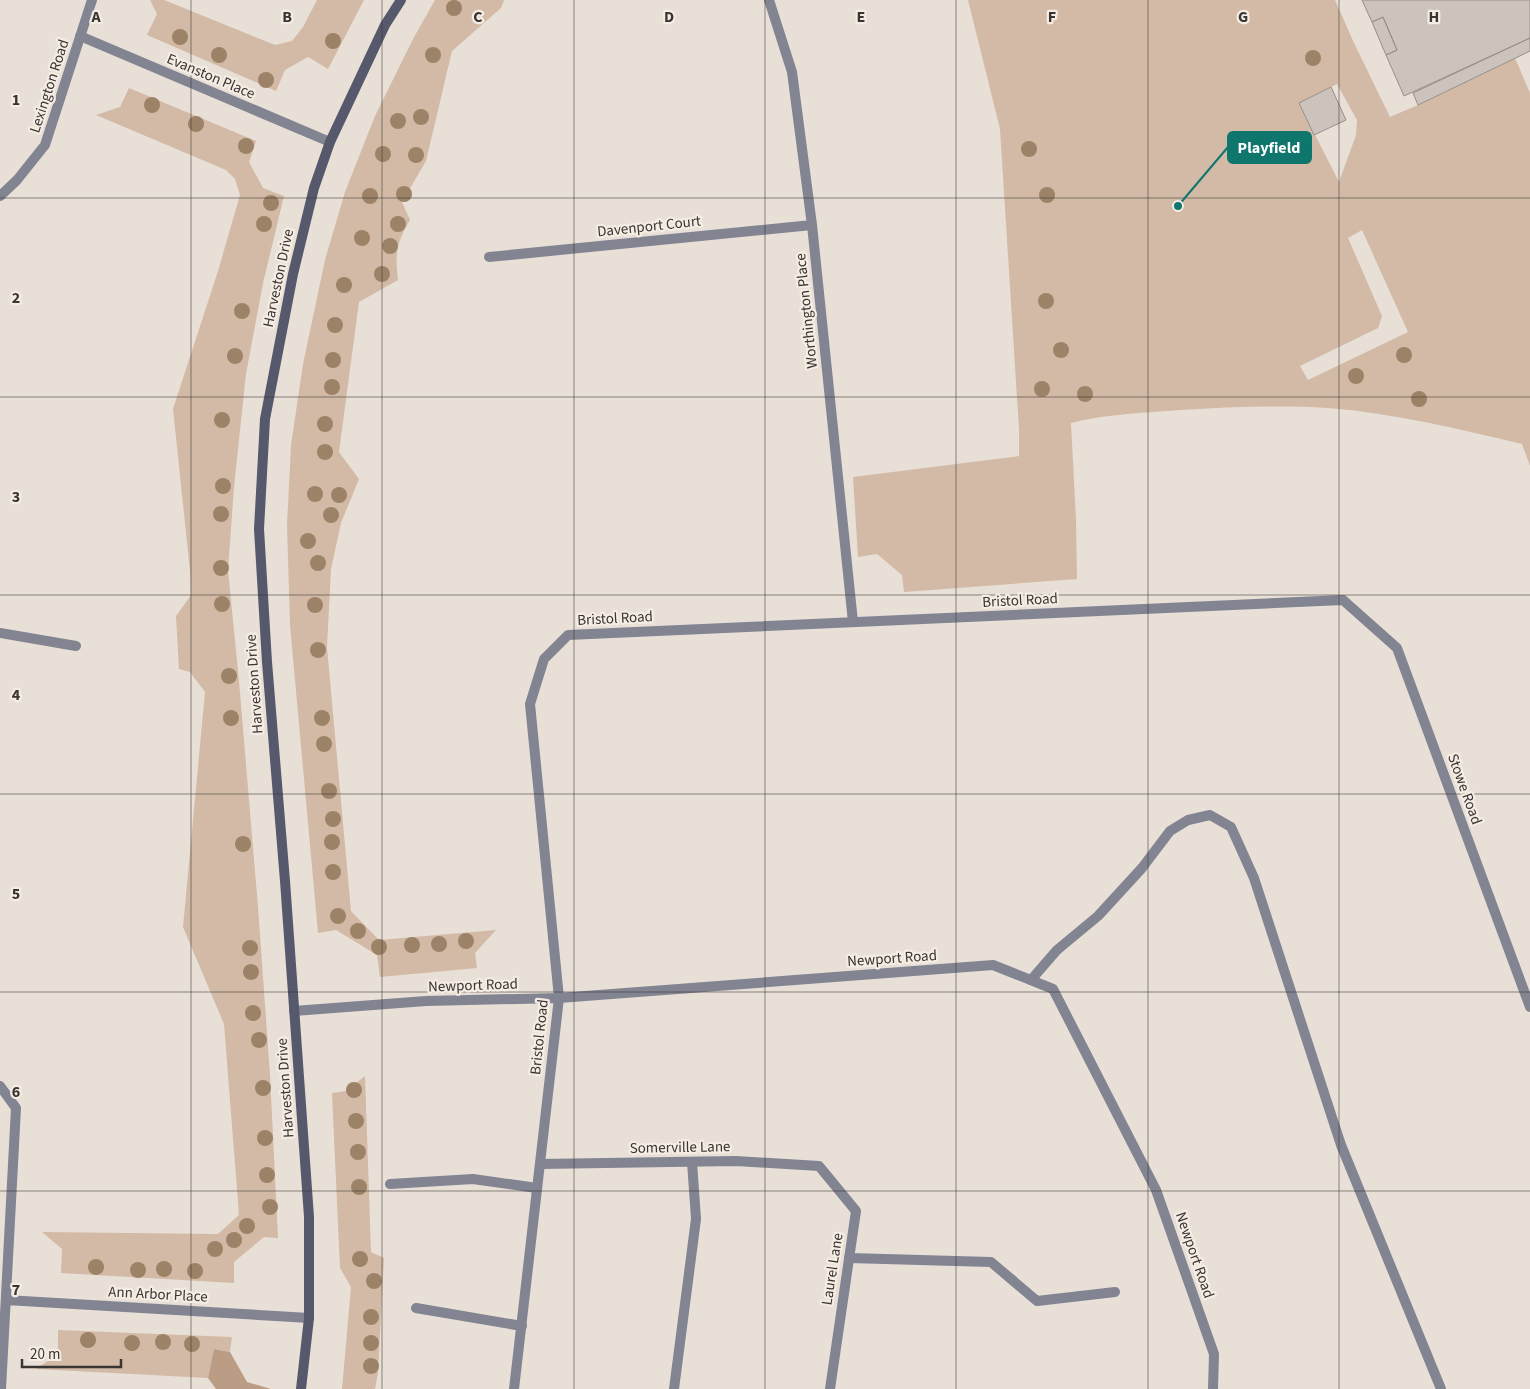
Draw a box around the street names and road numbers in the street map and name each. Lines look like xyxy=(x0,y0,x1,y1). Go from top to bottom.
street label: Lexington Road xyxy=(25,37,74,136)
street label: Evanston Place xyxy=(163,48,258,105)
street label: Davenport Court xyxy=(596,211,702,242)
street label: Harveston Drive xyxy=(258,227,299,329)
street label: Worthington Place xyxy=(790,252,823,370)
street label: Bristol Road xyxy=(982,588,1058,613)
street label: Bristol Road xyxy=(577,606,653,631)
street label: Harveston Drive xyxy=(241,633,268,735)
street label: Stowe Road xyxy=(1442,751,1487,828)
street label: Newport Road xyxy=(846,945,938,972)
street label: Newport Road xyxy=(428,973,518,998)
street label: Bristol Road xyxy=(525,998,554,1076)
street label: Harveston Drive xyxy=(272,1037,299,1139)
street label: Somerville Lane xyxy=(629,1136,731,1159)
street label: Newport Road xyxy=(1170,1209,1219,1301)
street label: Laurel Lane xyxy=(816,1231,849,1307)
street label: Ann Arbor Place xyxy=(108,1281,208,1308)

